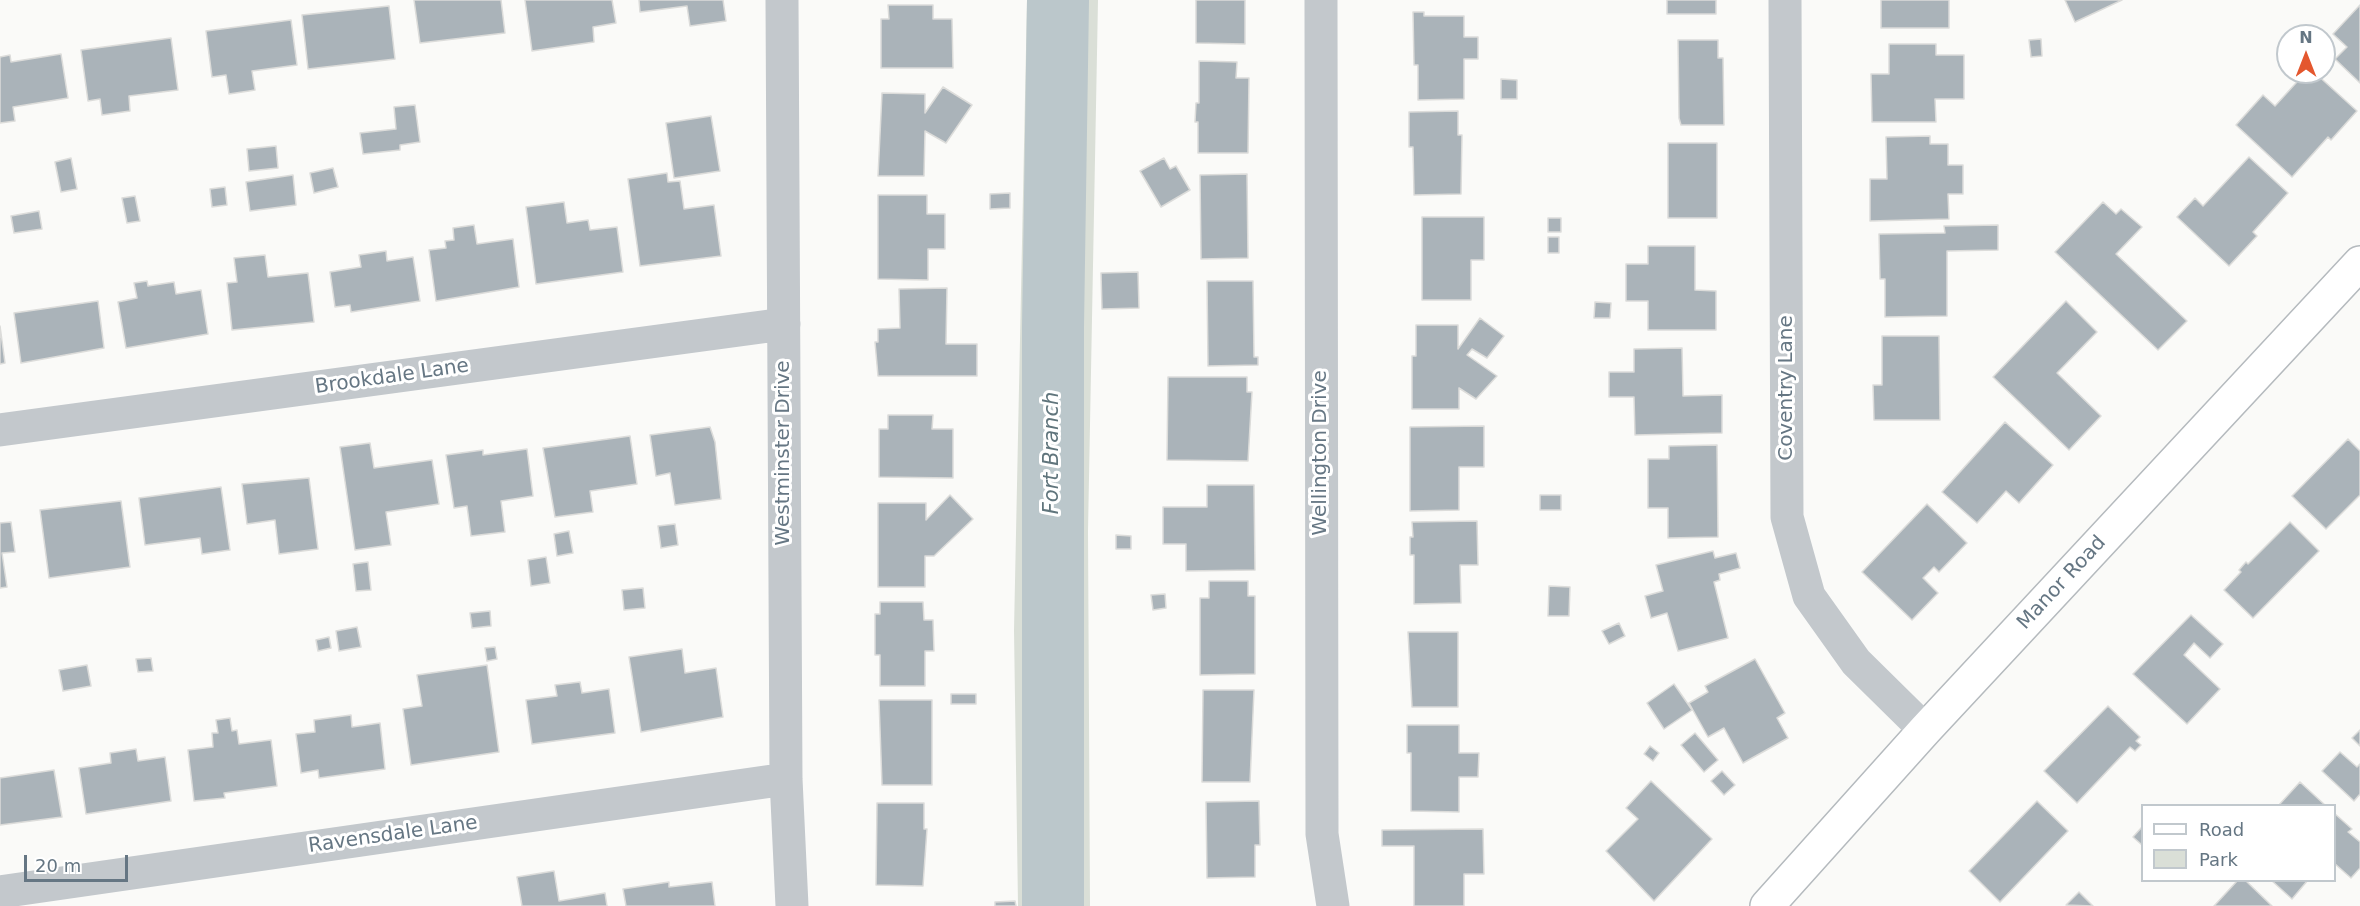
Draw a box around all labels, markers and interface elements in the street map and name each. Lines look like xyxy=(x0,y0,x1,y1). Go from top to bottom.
north arrow xyxy=(2276,24,2336,84)
text: N xyxy=(2299,28,2313,47)
street label: Coventry Lane xyxy=(1775,315,1799,461)
street label: Brookdale Lane xyxy=(314,354,470,400)
street label: Westminster Drive xyxy=(772,360,796,546)
street label: Wellington Drive xyxy=(1309,370,1333,536)
water label: Fort Branch xyxy=(1040,392,1066,514)
street label: Manor Road xyxy=(2013,531,2111,635)
legend xyxy=(2141,804,2336,882)
street label: Ravensdale Lane xyxy=(307,811,479,859)
text: Road xyxy=(2199,819,2244,840)
scale bar xyxy=(27,843,130,881)
text: Park xyxy=(2199,849,2238,870)
text: 20 m xyxy=(35,855,81,876)

